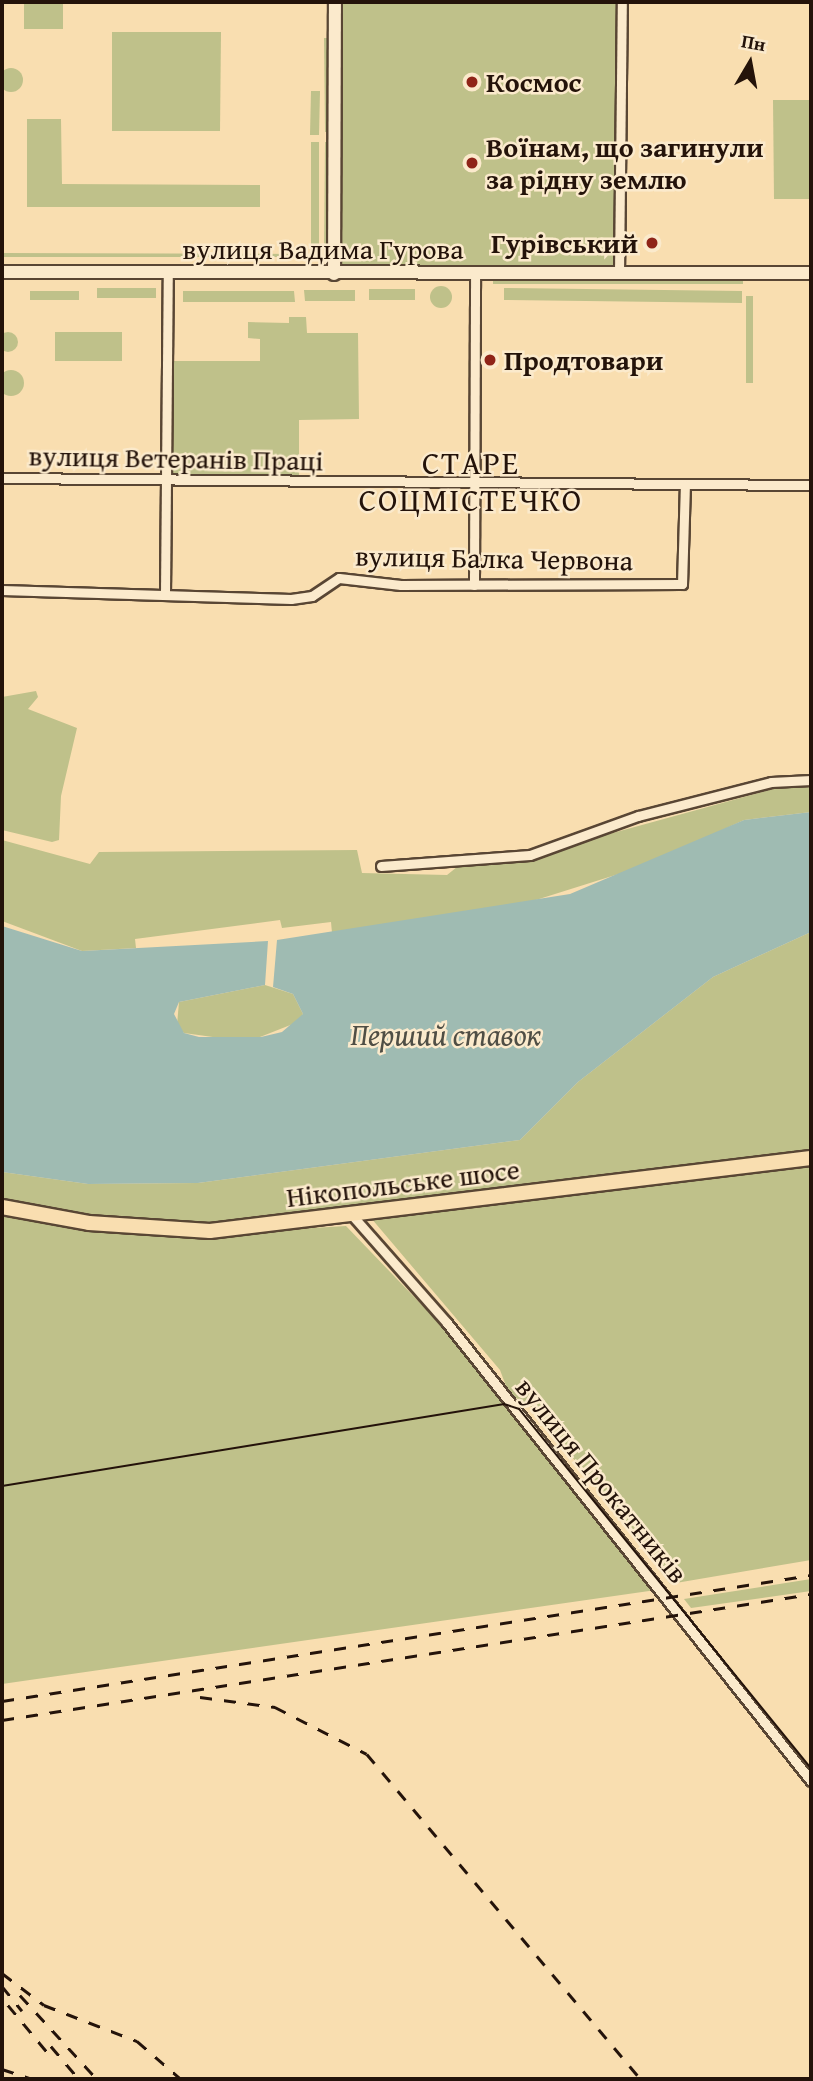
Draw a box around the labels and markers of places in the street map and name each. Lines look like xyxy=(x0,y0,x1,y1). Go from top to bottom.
place label: Космос xyxy=(486,65,581,99)
marker: Космос xyxy=(464,74,480,90)
place label: Воїнам, що загинули за рідну землю xyxy=(486,130,764,196)
marker: Воїнам, що загинули за рідну землю xyxy=(464,155,480,171)
place label: Гурівський xyxy=(491,226,638,260)
marker: Гурівський xyxy=(644,235,660,251)
place label: Продтовари xyxy=(504,343,663,377)
marker: Продтовари xyxy=(482,352,498,368)

